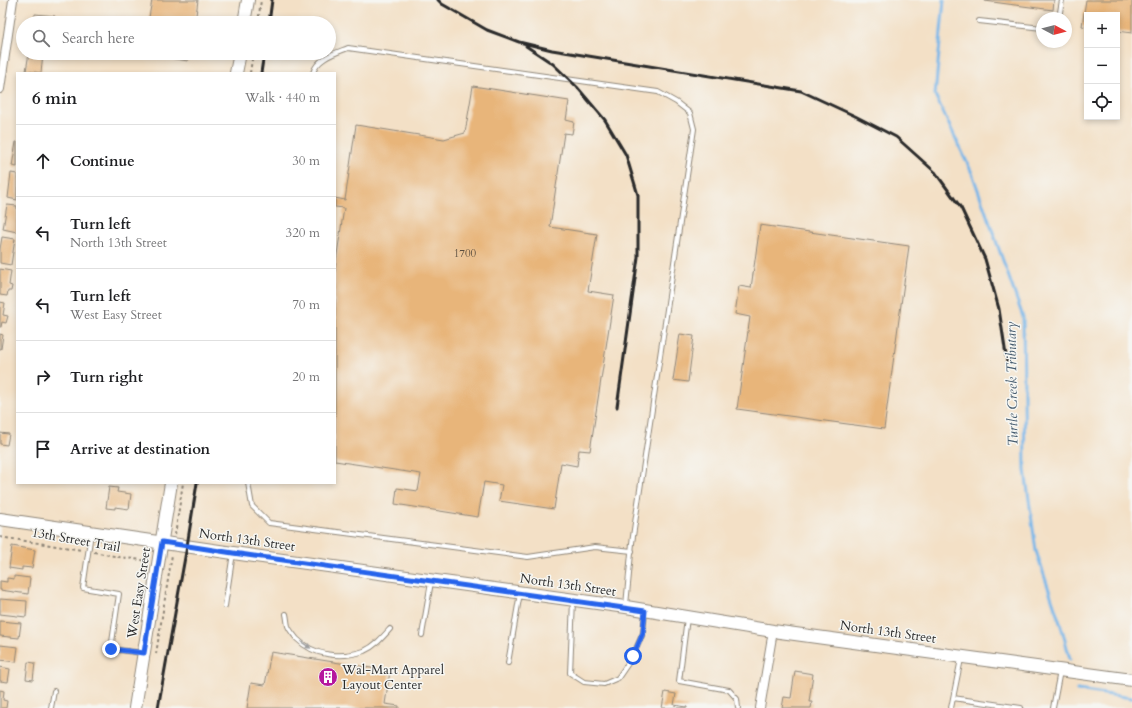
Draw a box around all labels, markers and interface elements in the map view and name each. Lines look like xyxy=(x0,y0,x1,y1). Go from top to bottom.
north arrow xyxy=(1036,12,1072,48)
map controls xyxy=(1084,12,1120,120)
button: + xyxy=(1084,12,1120,48)
search box xyxy=(16,16,336,60)
icon: search xyxy=(30,27,52,49)
text: Search here xyxy=(62,28,135,48)
button: − xyxy=(1084,48,1120,84)
button: locate xyxy=(1084,84,1120,120)
text: 6 min xyxy=(32,87,77,110)
text: Walk · 440 m xyxy=(245,89,320,107)
icon: ahead xyxy=(32,150,54,172)
text: Continue xyxy=(70,151,135,171)
text: 30 m xyxy=(292,152,320,170)
text: Turn left xyxy=(70,214,131,234)
icon: left xyxy=(32,222,54,244)
text: 320 m xyxy=(286,224,320,242)
text: North 13th Street xyxy=(70,234,167,252)
house number: 1700 xyxy=(454,246,477,261)
text: Turn left xyxy=(70,286,131,306)
icon: left xyxy=(32,294,54,316)
text: 70 m xyxy=(292,296,320,314)
text: West Easy Street xyxy=(70,306,162,324)
water label: Turtle Creek Tributary xyxy=(1001,321,1023,447)
icon: right xyxy=(32,366,54,388)
text: Turn right xyxy=(70,367,143,387)
text: 20 m xyxy=(292,368,320,386)
icon: arrive xyxy=(32,438,54,460)
text: Arrive at destination xyxy=(70,439,210,459)
street label: 13th Street Trail xyxy=(30,523,122,557)
street label: North 13th Street xyxy=(198,524,296,556)
street label: West Easy Street xyxy=(123,546,155,641)
street label: North 13th Street xyxy=(519,569,617,601)
street label: North 13th Street xyxy=(839,616,937,648)
route end xyxy=(102,640,120,658)
one-way arrow xyxy=(300,641,311,649)
route start xyxy=(624,647,642,665)
place label: Wal-Mart Apparel Layout Center xyxy=(341,661,445,694)
building icon: Wal-Mart Apparel Layout Center xyxy=(317,666,339,688)

